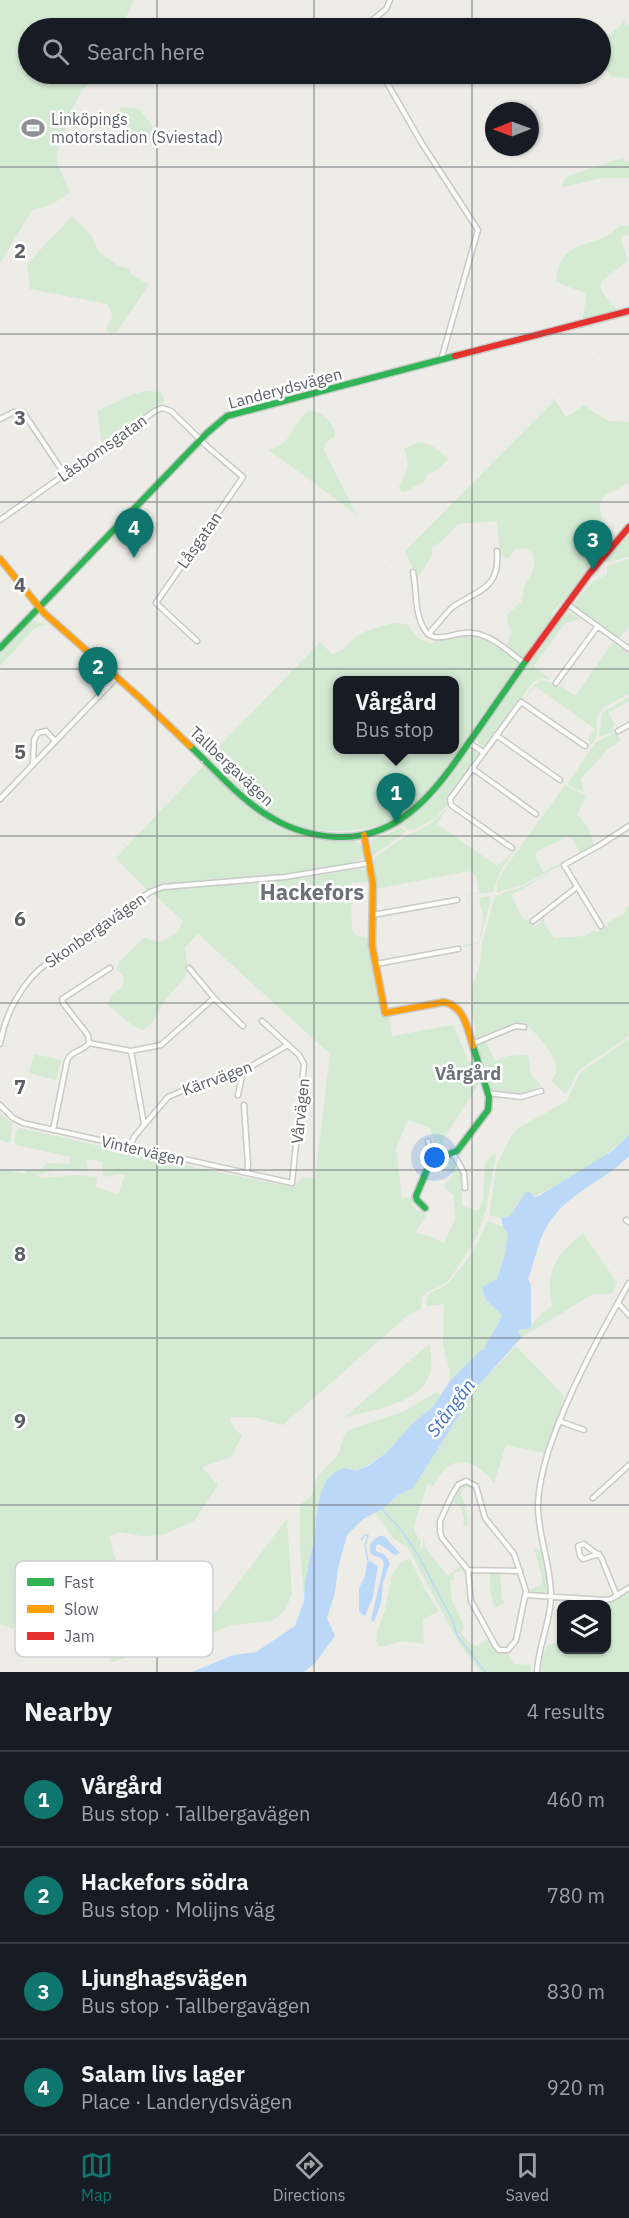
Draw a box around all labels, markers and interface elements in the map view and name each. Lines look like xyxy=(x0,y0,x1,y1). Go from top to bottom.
search box xyxy=(18,18,611,84)
icon: search xyxy=(39,35,72,68)
text: Search here xyxy=(87,37,205,66)
north arrow xyxy=(485,102,539,156)
place label: Linköpings motorstadion (Sviestad) xyxy=(51,109,223,147)
sports icon: Linköpings motorstadion (Sviestad) xyxy=(20,115,46,141)
text: 2 xyxy=(14,237,26,264)
street label: Landerydsvägen xyxy=(226,363,344,413)
text: 3 xyxy=(14,404,26,431)
street label: Låsbomsgatan xyxy=(54,410,150,486)
pin: 4 xyxy=(114,508,154,558)
street label: Låsgatan xyxy=(172,508,226,572)
pin: 3 xyxy=(574,520,612,570)
text: 4 xyxy=(14,571,26,598)
pin: 2 xyxy=(78,648,118,697)
popup xyxy=(333,676,459,754)
text: Vårgård xyxy=(355,687,437,716)
text: Bus stop xyxy=(355,716,434,743)
street label: Tallbergavägen xyxy=(186,722,278,810)
text: 5 xyxy=(14,738,26,765)
pin: 1 xyxy=(376,774,416,823)
district label: Hackefors xyxy=(260,877,364,906)
street label: Skonbergavägen xyxy=(41,888,149,972)
text: 6 xyxy=(14,905,26,932)
street label: Kärrvägen xyxy=(179,1056,255,1100)
district label: Vårgård xyxy=(435,1062,501,1085)
text: 7 xyxy=(14,1073,26,1100)
street label: Vårvägen xyxy=(287,1077,313,1145)
street label: Vintervägen xyxy=(99,1131,187,1169)
your location xyxy=(420,1143,449,1172)
text: 8 xyxy=(14,1240,26,1267)
water label: Stångån xyxy=(421,1374,480,1441)
text: 9 xyxy=(14,1407,26,1434)
legend xyxy=(15,1561,213,1657)
text: Fast xyxy=(64,1572,94,1592)
text: Slow xyxy=(64,1599,99,1619)
map controls xyxy=(557,1600,611,1654)
button: layers xyxy=(557,1600,611,1654)
text: Jam xyxy=(64,1626,95,1646)
text: Nearby xyxy=(24,1694,112,1728)
text: 4 results xyxy=(527,1698,605,1725)
text: Vårgård xyxy=(81,1771,162,1800)
text: 1 xyxy=(38,1786,50,1813)
text: 460 m xyxy=(547,1786,605,1813)
text: Bus stop · Tallbergavägen xyxy=(81,1800,310,1827)
text: Hackefors södra xyxy=(81,1867,249,1896)
text: 2 xyxy=(38,1882,50,1909)
text: 780 m xyxy=(547,1882,605,1909)
text: Bus stop · Molijns väg xyxy=(81,1896,275,1923)
text: Ljunghagsvägen xyxy=(81,1963,248,1992)
text: 3 xyxy=(38,1978,50,2005)
text: 830 m xyxy=(547,1978,605,2005)
text: Bus stop · Tallbergavägen xyxy=(81,1992,310,2019)
text: Salam livs lager xyxy=(81,2059,245,2088)
text: 4 xyxy=(38,2074,50,2101)
text: 920 m xyxy=(547,2074,605,2101)
text: Place · Landerydsvägen xyxy=(81,2088,292,2115)
tab: Map xyxy=(80,2149,113,2205)
tab: Directions xyxy=(273,2149,346,2205)
tab: Saved xyxy=(506,2149,549,2205)

